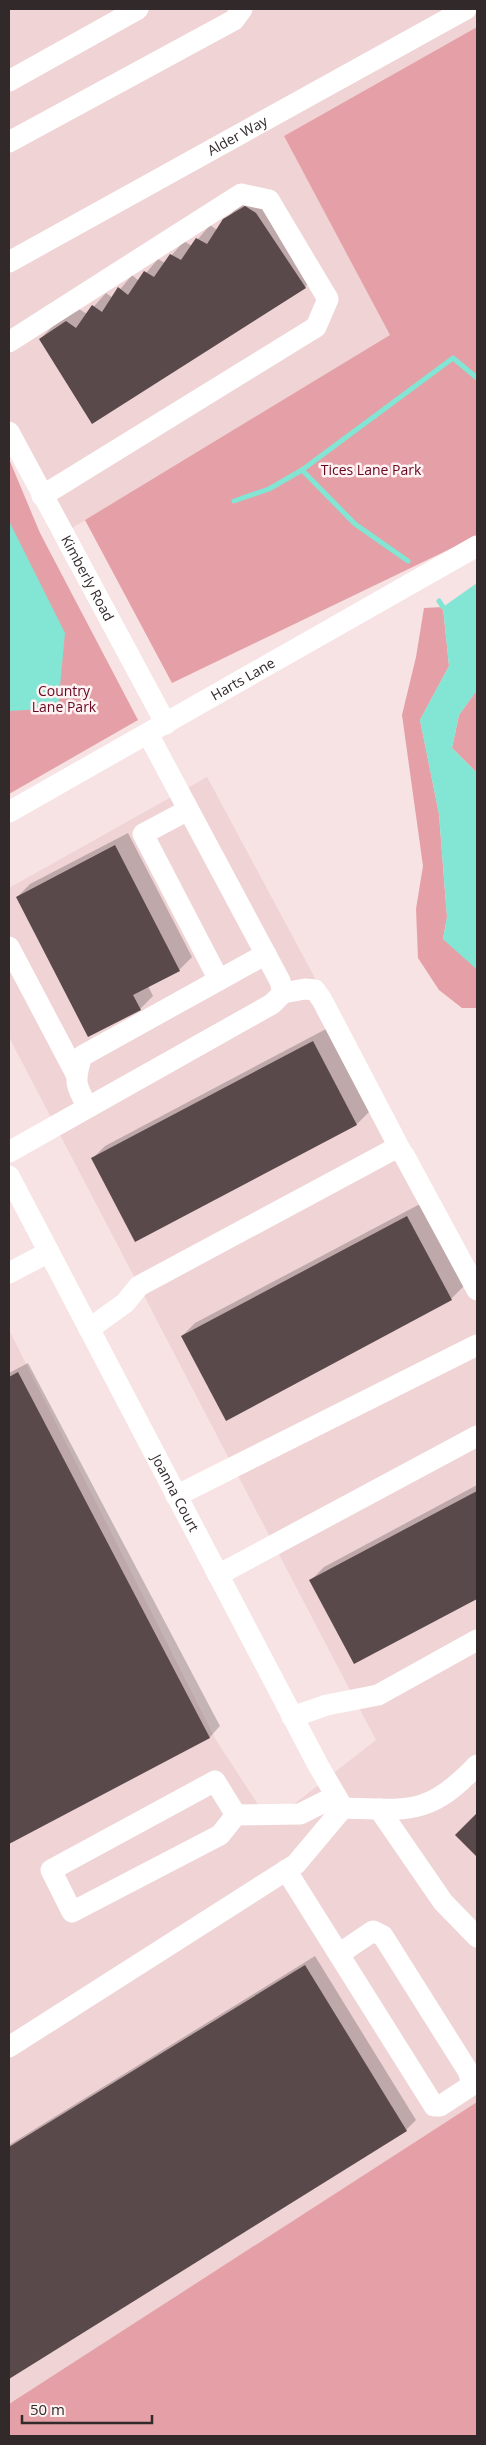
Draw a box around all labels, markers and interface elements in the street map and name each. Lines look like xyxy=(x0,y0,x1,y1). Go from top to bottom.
street label: Alder Way xyxy=(204,110,271,159)
park label: Tices Lane Park xyxy=(321,460,422,479)
street label: Kimberly Road xyxy=(57,532,119,624)
street label: Harts Lane xyxy=(207,653,278,704)
park label: Country Lane Park xyxy=(32,681,97,716)
street label: Joanna Court xyxy=(147,1449,204,1535)
scale bar xyxy=(22,2392,152,2424)
text: 50 m xyxy=(30,2399,65,2419)

